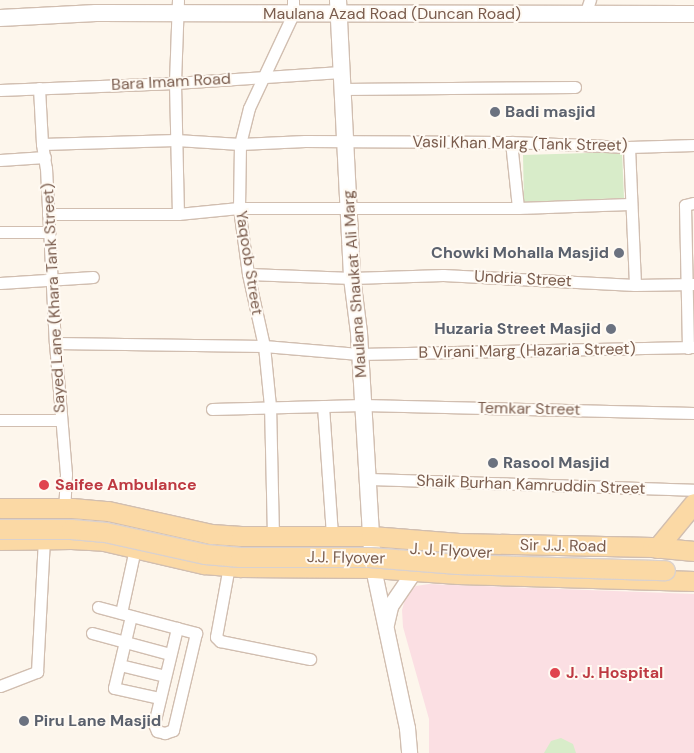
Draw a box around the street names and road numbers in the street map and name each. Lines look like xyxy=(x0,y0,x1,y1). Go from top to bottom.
street label: Maulana Azad Road (Duncan Road) xyxy=(263,4,521,24)
street label: Bara Imam Road xyxy=(111,69,231,95)
street label: Vasil Khan Marg (Tank Street) xyxy=(412,133,628,155)
street label: Sayed Lane (Khara Tank Street) xyxy=(38,182,70,414)
street label: Maulana Shaukat Ali Marg xyxy=(339,189,371,379)
street label: Yaqoob Street xyxy=(231,209,267,317)
street label: Undria Street xyxy=(474,267,572,291)
street label: B Virani Marg (Hazaria Street) xyxy=(418,340,636,362)
street label: Temkar Street xyxy=(477,399,581,419)
street label: Shaik Burhan Kamruddin Street xyxy=(416,471,646,499)
street label: Sir J.J. Road xyxy=(520,536,606,556)
street label: J. J. Flyover xyxy=(409,539,493,563)
street label: J.J. Flyover xyxy=(307,548,385,568)

